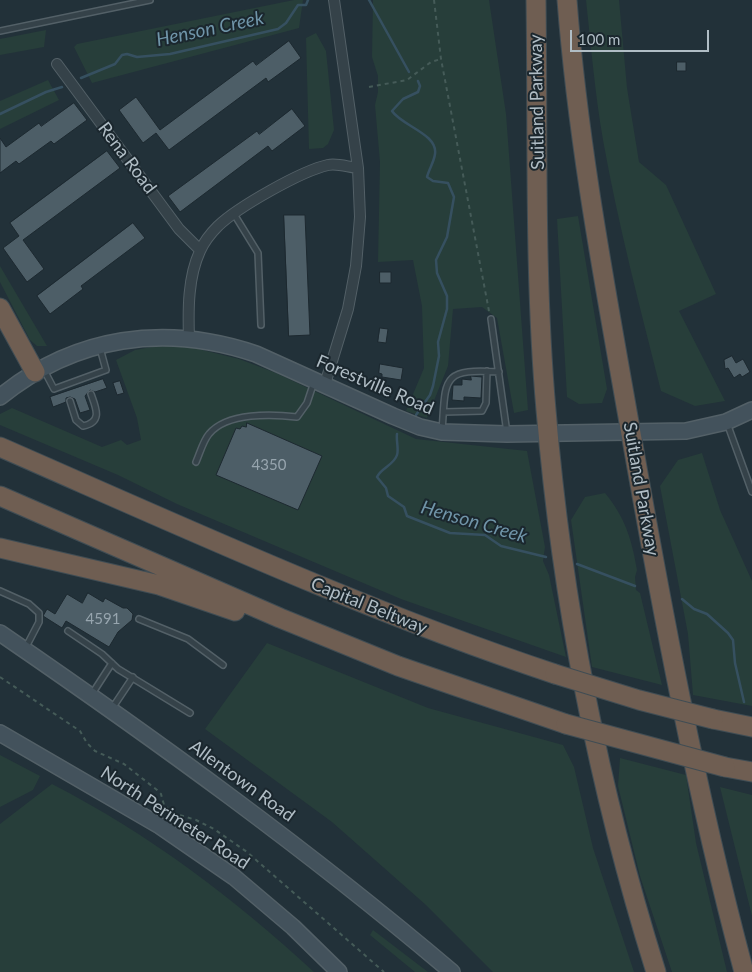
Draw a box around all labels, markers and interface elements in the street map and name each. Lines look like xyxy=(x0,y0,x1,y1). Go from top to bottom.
water label: Henson Creek xyxy=(154,6,266,52)
scale bar xyxy=(572,20,711,52)
text: 100 m xyxy=(578,30,620,48)
street label: Suitland Parkway xyxy=(525,34,549,170)
street label: Rena Road xyxy=(93,118,161,198)
street label: Forestville Road xyxy=(313,351,437,419)
street label: Suitland Parkway xyxy=(619,420,663,558)
house number: 4350 xyxy=(252,456,286,474)
water label: Henson Creek xyxy=(418,496,530,548)
street label: Capital Beltway xyxy=(308,573,430,639)
house number: 4591 xyxy=(86,610,120,628)
street label: Allentown Road xyxy=(185,735,299,827)
street label: North Perimeter Road xyxy=(96,762,254,874)

